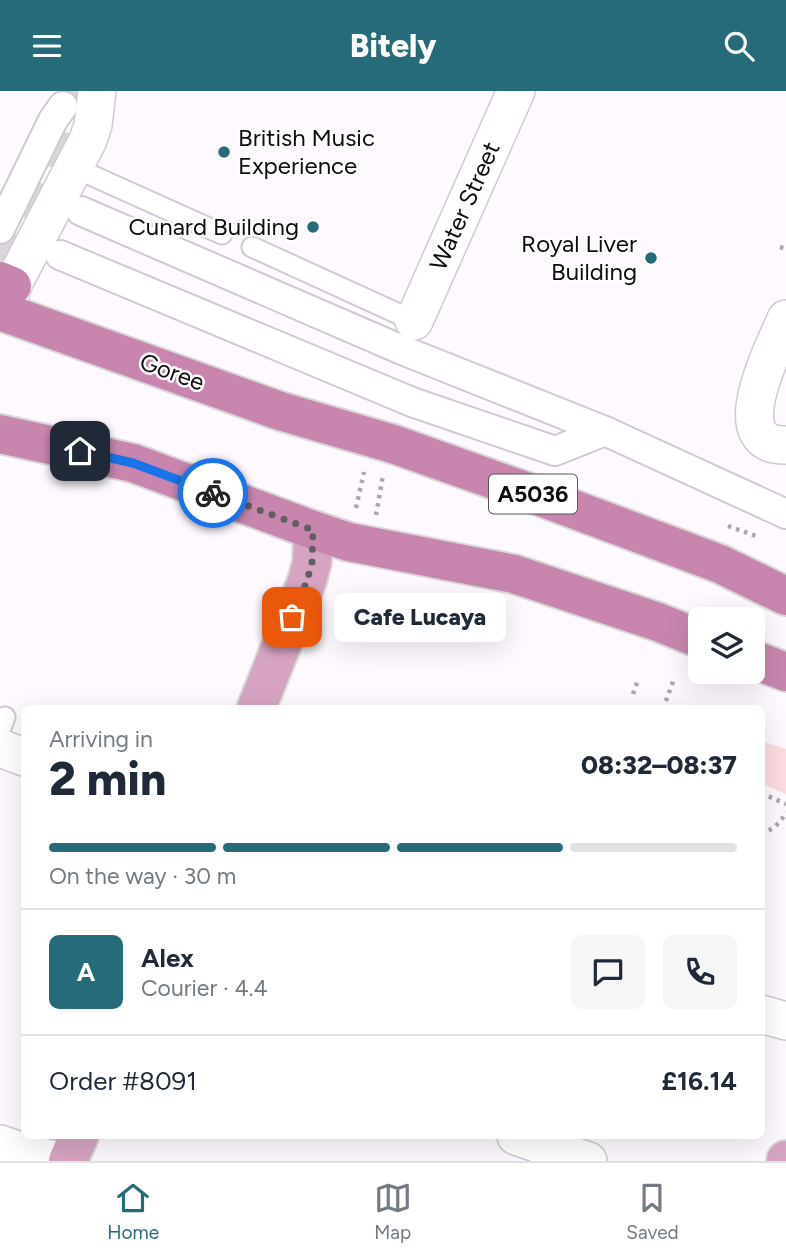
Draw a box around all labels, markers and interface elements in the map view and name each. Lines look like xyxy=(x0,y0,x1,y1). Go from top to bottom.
icon: menu xyxy=(28,27,66,65)
text: Bitely xyxy=(350,27,436,65)
icon: search xyxy=(720,27,758,65)
place label: British Music Experience xyxy=(238,123,375,180)
street label: Water Street xyxy=(423,137,506,275)
marker: British Music Experience xyxy=(216,144,232,160)
place label: Cunard Building xyxy=(129,212,299,241)
marker: Cunard Building xyxy=(305,219,321,235)
place label: Royal Liver Building xyxy=(521,229,637,286)
marker: Royal Liver Building xyxy=(643,250,659,266)
street label: Goree xyxy=(136,347,208,397)
pin xyxy=(50,421,110,481)
icon: home xyxy=(61,432,99,470)
courier xyxy=(178,458,248,528)
icon: bike xyxy=(194,474,232,512)
road number: A5036 xyxy=(489,475,577,513)
pin xyxy=(262,587,322,647)
callout: Cafe Lucaya xyxy=(334,593,506,641)
icon: bag xyxy=(273,598,311,636)
text: Cafe Lucaya xyxy=(354,603,486,631)
map controls xyxy=(688,607,765,684)
button: layers xyxy=(688,607,765,684)
text: Arriving in xyxy=(49,725,153,753)
text: 08:32–08:37 xyxy=(581,749,737,781)
text: 2 min xyxy=(49,751,166,807)
text: On the way · 30 m xyxy=(49,862,236,890)
button: chat xyxy=(571,935,645,1009)
button: phone xyxy=(663,935,737,1009)
text: Alex xyxy=(141,942,194,974)
text: A xyxy=(77,956,95,988)
text: Courier · 4.4 xyxy=(141,974,268,1002)
text: Order #8091 xyxy=(49,1065,197,1097)
text: £16.14 xyxy=(662,1065,737,1097)
tab: Home xyxy=(107,1179,159,1244)
tab: Map xyxy=(374,1179,412,1244)
tab: Saved xyxy=(626,1179,679,1244)

